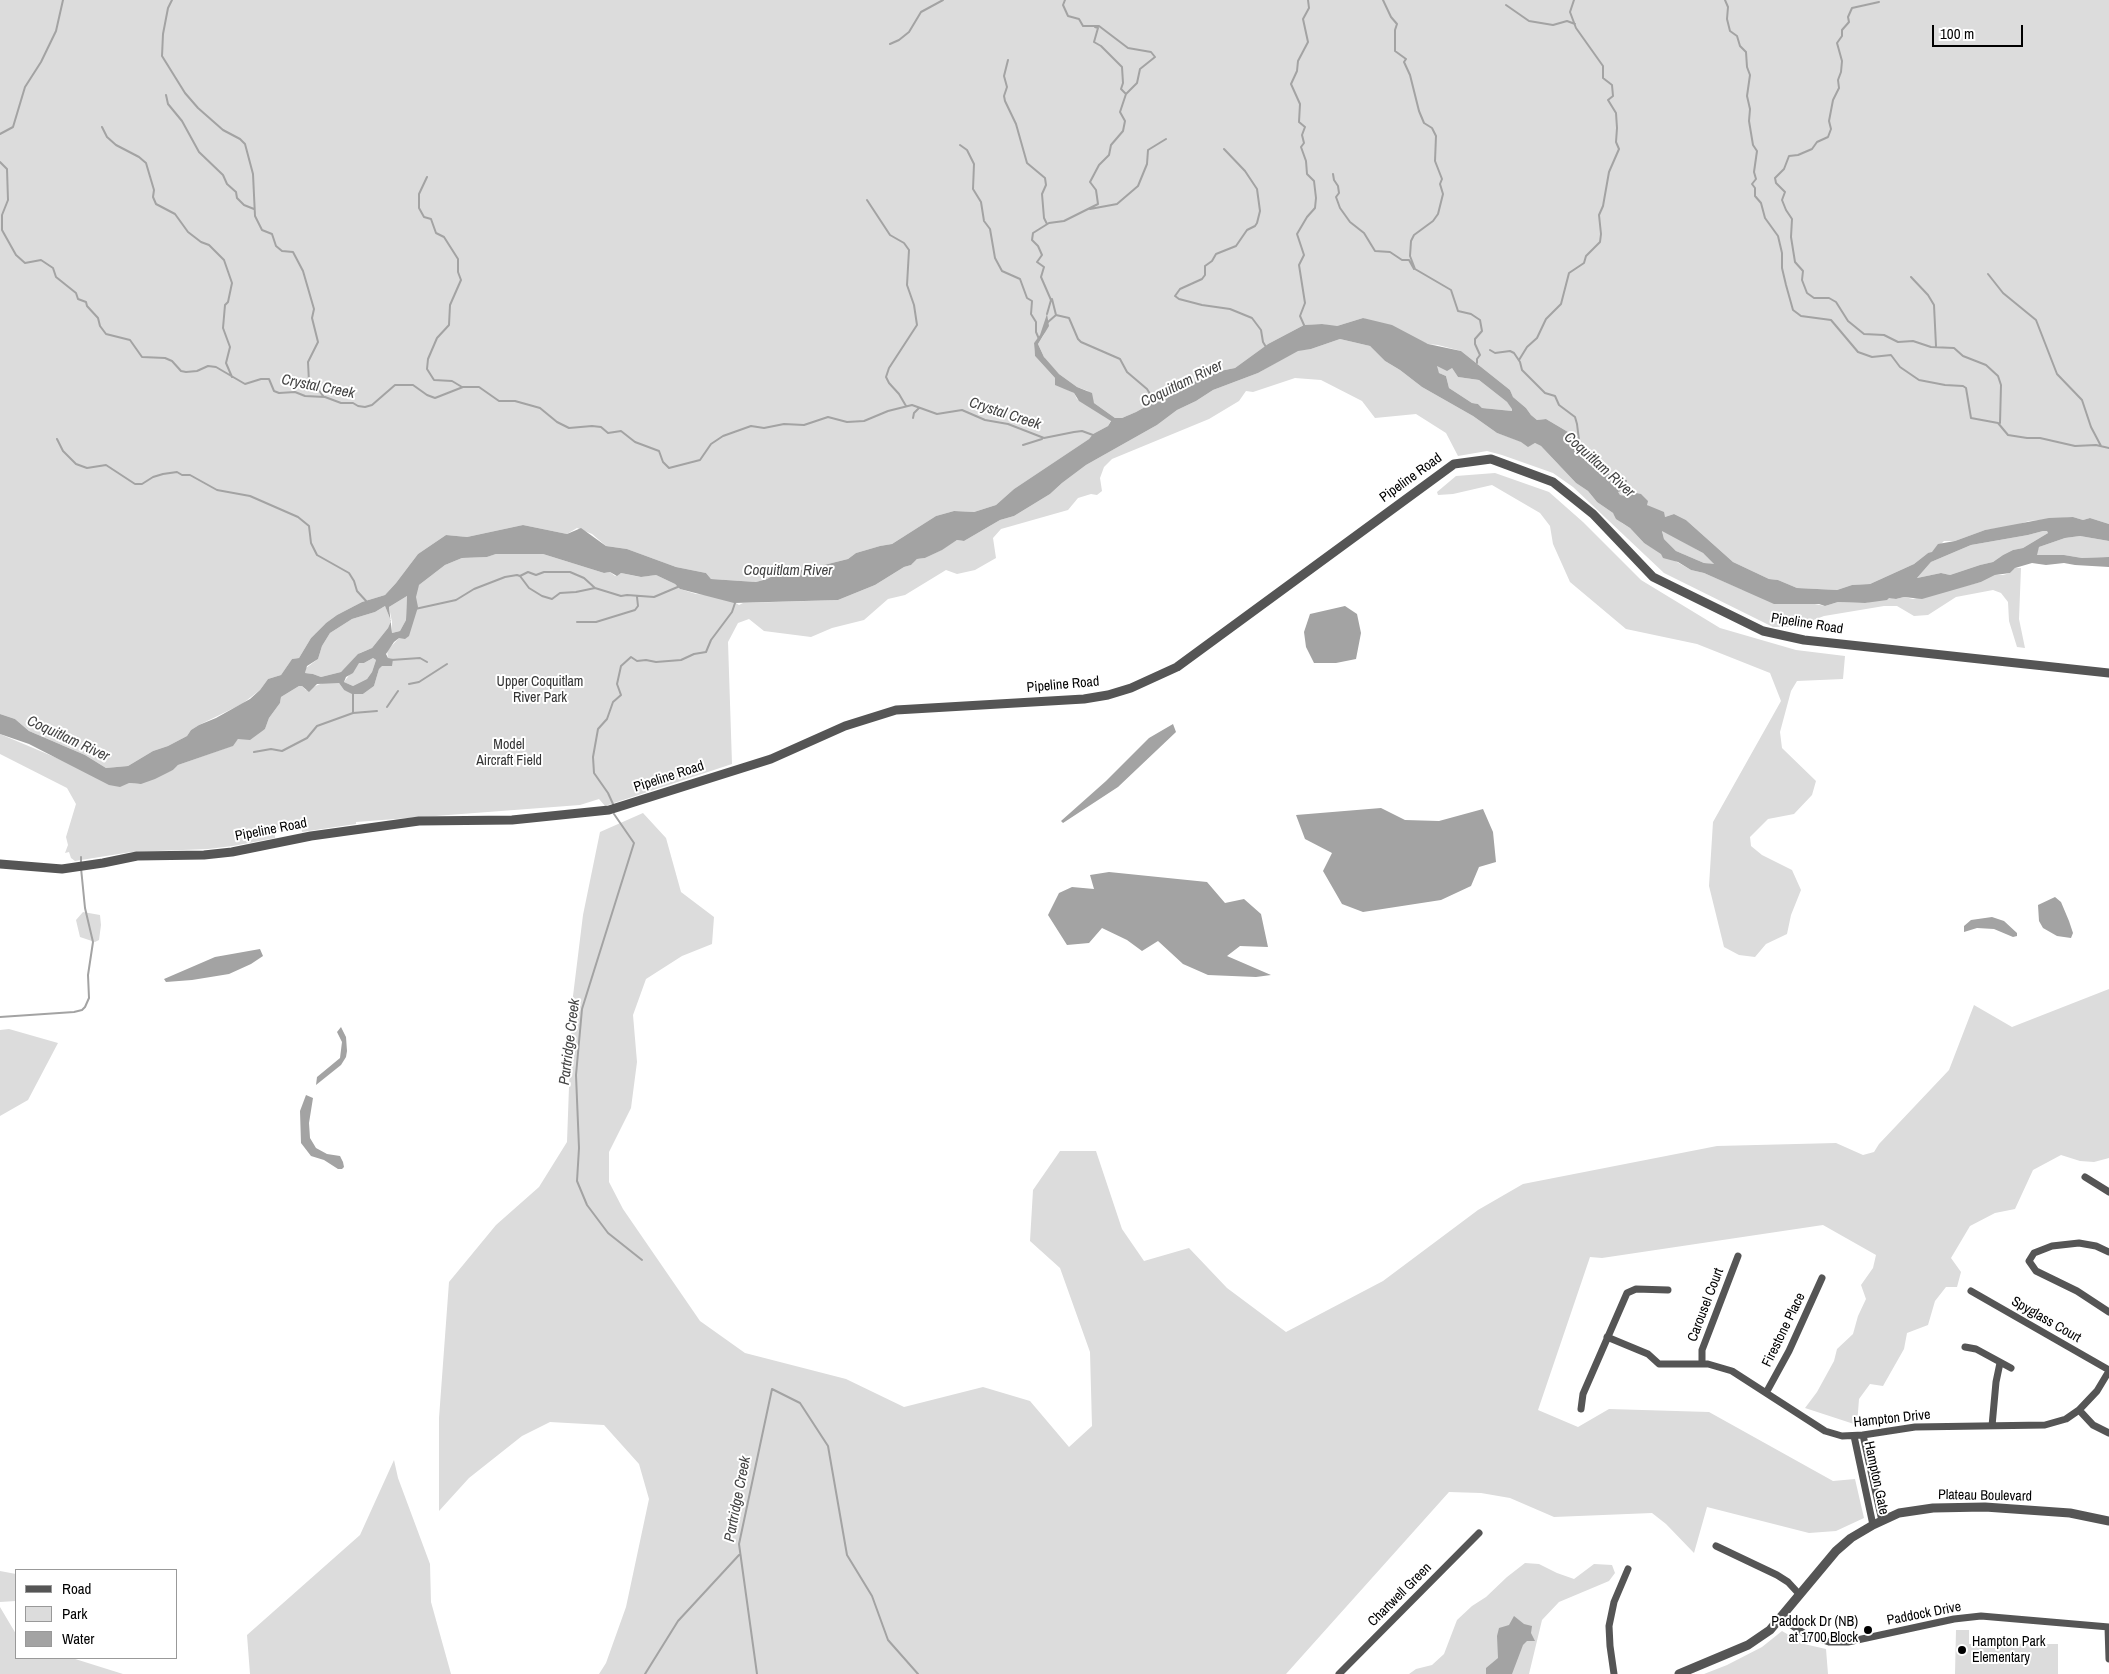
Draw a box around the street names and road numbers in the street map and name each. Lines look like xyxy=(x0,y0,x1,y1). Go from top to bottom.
street label: Pipeline Road xyxy=(1377,450,1445,506)
street label: Pipeline Road xyxy=(1770,610,1844,638)
street label: Pipeline Road xyxy=(1026,673,1100,697)
street label: Pipeline Road xyxy=(632,758,706,796)
street label: Pipeline Road xyxy=(234,815,308,845)
street label: Carousel Court xyxy=(1684,1266,1728,1344)
street label: Firestone Place xyxy=(1759,1290,1809,1370)
street label: Spyglass Court xyxy=(2008,1293,2084,1347)
street label: Hampton Drive xyxy=(1853,1407,1931,1431)
street label: Hampton Gate xyxy=(1860,1440,1892,1516)
street label: Plateau Boulevard xyxy=(1938,1487,2032,1505)
street label: Chartwell Green xyxy=(1365,1560,1435,1630)
street label: Paddock Drive xyxy=(1885,1599,1963,1629)

